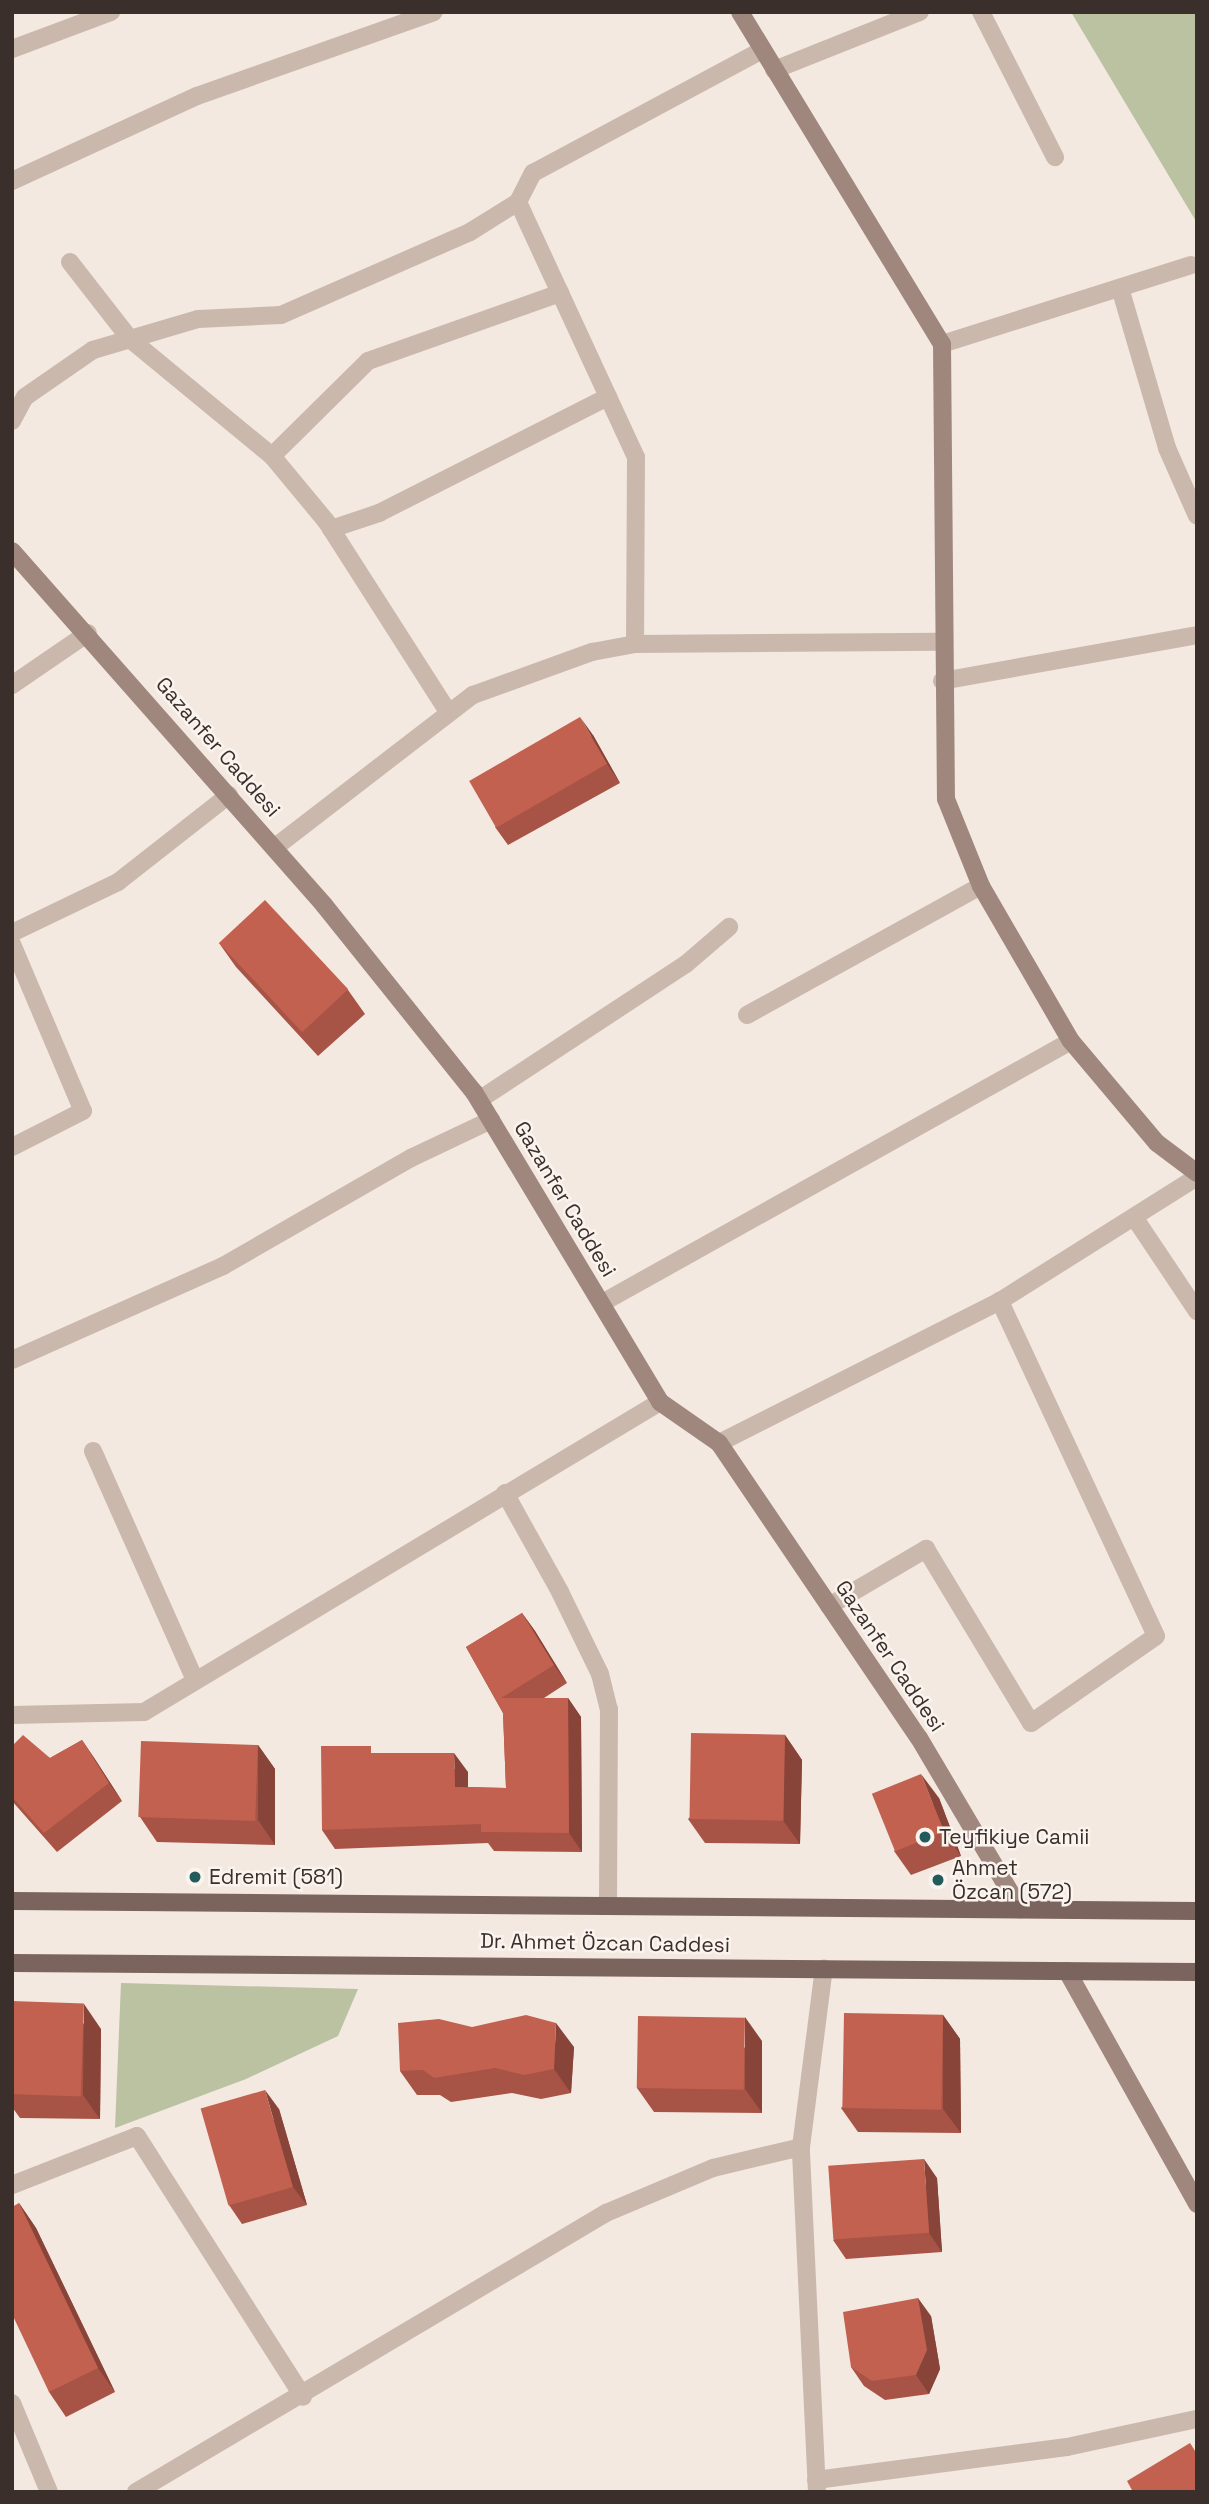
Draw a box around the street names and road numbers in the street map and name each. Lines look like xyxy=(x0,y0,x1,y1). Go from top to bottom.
street label: Gazanfer Caddesi xyxy=(150,672,286,822)
street label: Gazanfer Caddesi xyxy=(509,1117,621,1281)
street label: Gazanfer Caddesi xyxy=(830,1576,950,1736)
street label: Dr. Ahmet Özcan Caddesi xyxy=(479,1928,731,1958)

